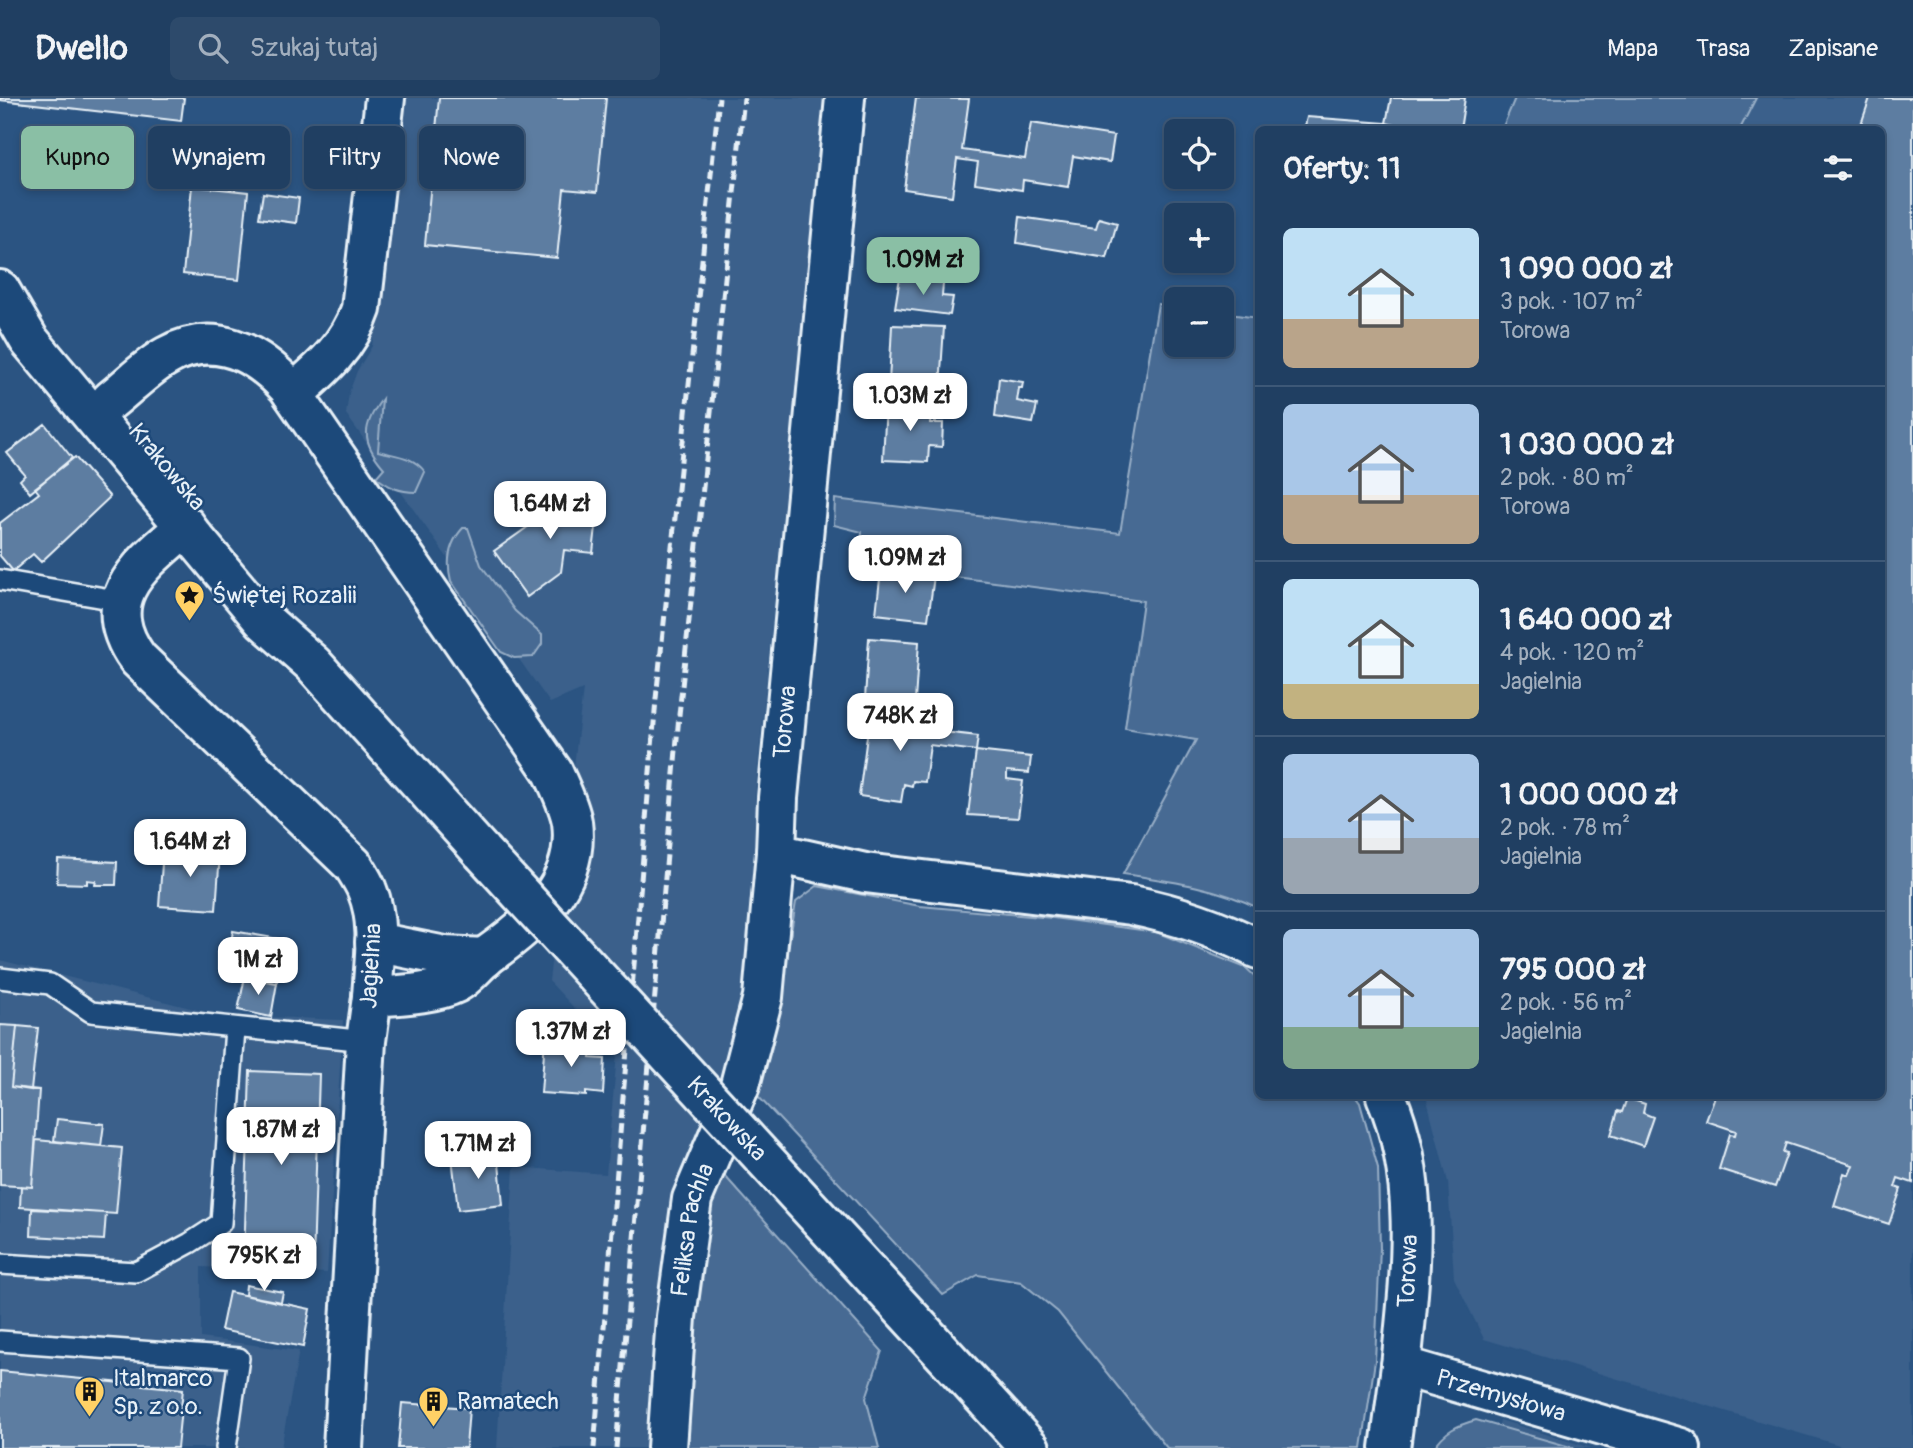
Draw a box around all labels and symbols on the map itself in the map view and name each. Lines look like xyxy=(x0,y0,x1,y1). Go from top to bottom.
pin: 1.09M zł xyxy=(851,238,995,297)
pin: 1.03M zł xyxy=(838,374,982,433)
street label: Krakowska xyxy=(122,417,212,517)
pin: 1.64M zł xyxy=(478,482,622,541)
pin: 1.09M zł xyxy=(833,536,977,595)
place icon: Świętej Rozalii xyxy=(172,578,206,622)
place label: Świętej Rozalii xyxy=(212,581,356,610)
street label: Torowa xyxy=(767,684,803,760)
pin: 748K zł xyxy=(835,694,965,753)
pin: 1.64M zł xyxy=(118,820,262,879)
street label: Jagielnia xyxy=(354,923,388,1009)
pin: 1M zł xyxy=(209,937,307,997)
pin: 1.37M zł xyxy=(499,1010,643,1069)
street label: Krakowska xyxy=(681,1070,773,1167)
pin: 1.87M zł xyxy=(209,1108,353,1167)
pin: 1.71M zł xyxy=(406,1122,550,1181)
street label: Feliksa Pachla xyxy=(664,1158,720,1299)
pin: 795K zł xyxy=(199,1234,329,1293)
street label: Torowa xyxy=(1392,1234,1424,1308)
street label: Przemysłowa xyxy=(1433,1363,1569,1428)
place label: Italmarco Sp. z o.o. xyxy=(113,1364,213,1421)
building icon: Italmarco Sp. z o.o. xyxy=(73,1375,107,1419)
building icon: Ramatech xyxy=(417,1384,451,1428)
place label: Ramatech xyxy=(457,1387,559,1416)

